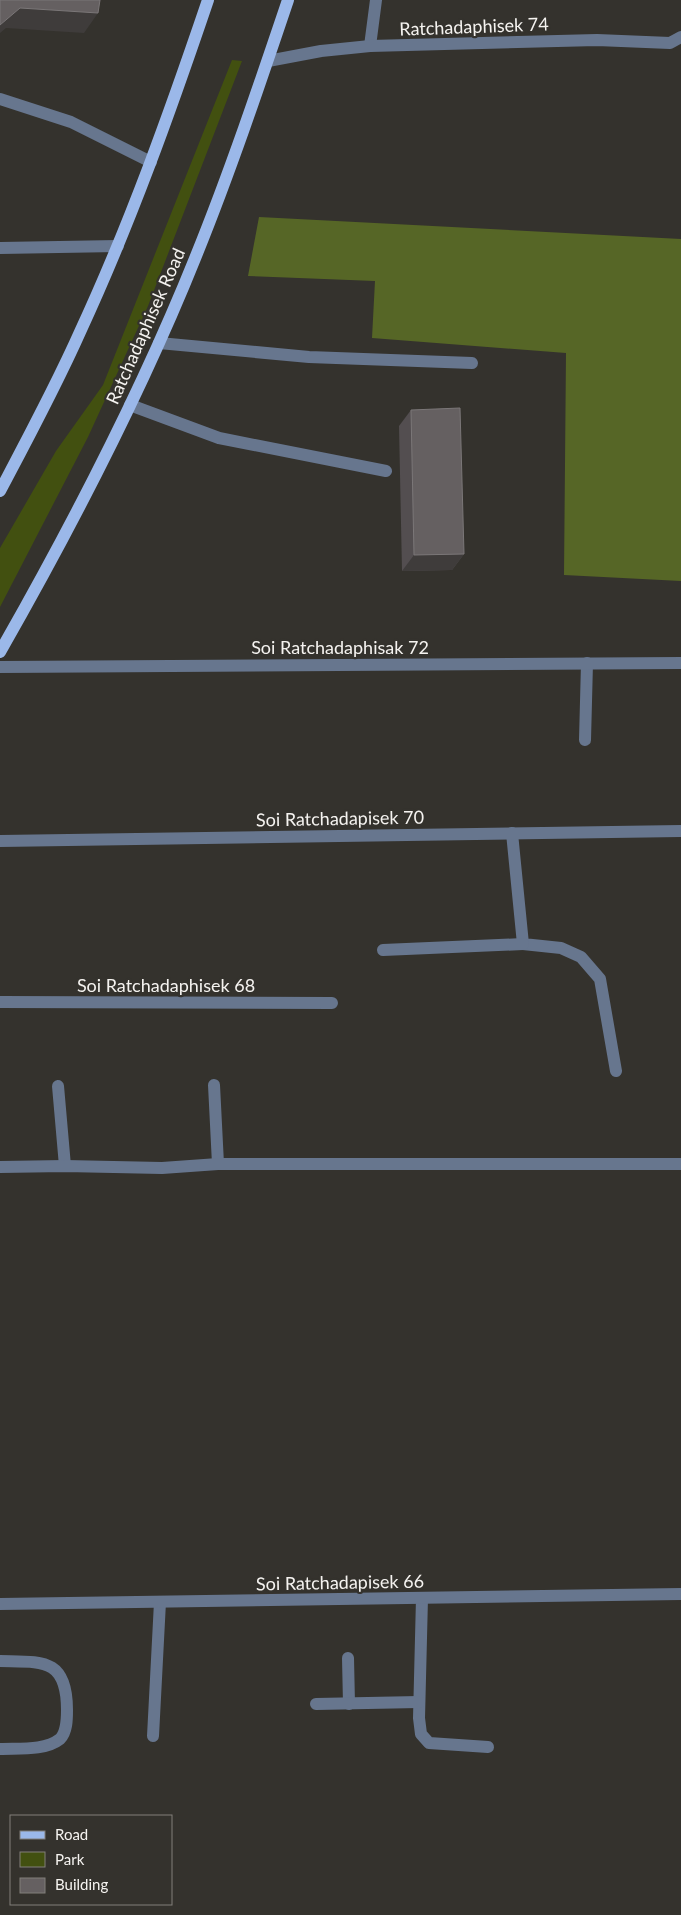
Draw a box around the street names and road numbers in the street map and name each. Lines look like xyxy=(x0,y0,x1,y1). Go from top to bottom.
street label: Ratchadaphisek 74 xyxy=(399,12,549,40)
street label: Ratchadaphisek Road xyxy=(101,245,189,407)
street label: Soi Ratchadaphisak 72 xyxy=(251,636,429,658)
street label: Soi Ratchadapisek 70 xyxy=(256,806,424,830)
street label: Soi Ratchadaphisek 68 xyxy=(77,974,255,996)
street label: Soi Ratchadapisek 66 xyxy=(256,1570,424,1594)

